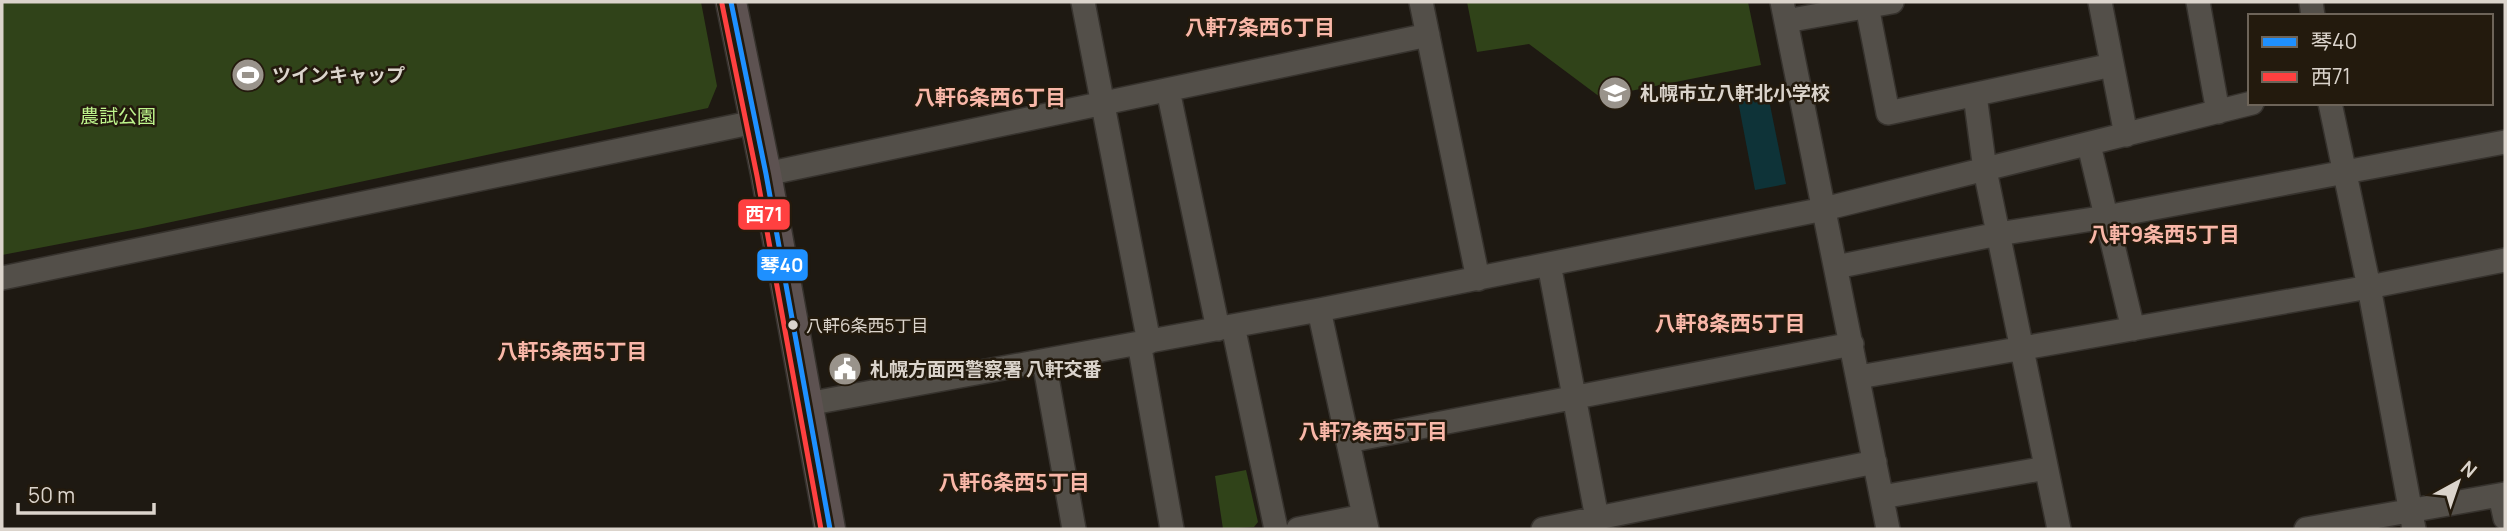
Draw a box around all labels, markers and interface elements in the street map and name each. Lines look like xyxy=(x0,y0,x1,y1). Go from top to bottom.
district label: 八軒7条西6丁目 xyxy=(1185,13,1335,41)
legend xyxy=(2248,14,2493,105)
text: 琴40 xyxy=(2311,27,2357,55)
sports icon: ツインキャップ xyxy=(229,56,267,94)
place label: ツインキャップ xyxy=(272,62,405,88)
text: 西71 xyxy=(2311,62,2351,90)
school or university icon: 札幌市立八軒北小学校 xyxy=(1596,74,1634,112)
place label: 札幌市立八軒北小学校 xyxy=(1640,80,1830,106)
district label: 八軒6条西6丁目 xyxy=(914,83,1066,111)
park label: 農試公園 xyxy=(80,103,156,129)
line badge: 西71 xyxy=(737,198,791,231)
text: 西71 xyxy=(745,201,783,227)
district label: 八軒9条西5丁目 xyxy=(2088,220,2240,248)
line badge: 琴40 xyxy=(756,248,809,282)
text: 琴40 xyxy=(760,252,804,278)
district label: 八軒8条西5丁目 xyxy=(1654,309,1806,337)
place label: 八軒6条西5丁目 xyxy=(806,314,928,337)
marker: 八軒6条西5丁目 xyxy=(786,318,800,332)
district label: 八軒5条西5丁目 xyxy=(497,337,647,365)
public building icon: 札幌方面西警察署 八軒交番 xyxy=(826,350,864,388)
place label: 札幌方面西警察署 八軒交番 xyxy=(870,356,1102,382)
district label: 八軒7条西5丁目 xyxy=(1298,417,1448,445)
north arrow xyxy=(2423,447,2493,517)
text: N xyxy=(2455,455,2483,483)
district label: 八軒6条西5丁目 xyxy=(938,468,1090,496)
scale bar xyxy=(18,472,154,516)
text: 50 m xyxy=(28,481,75,509)

